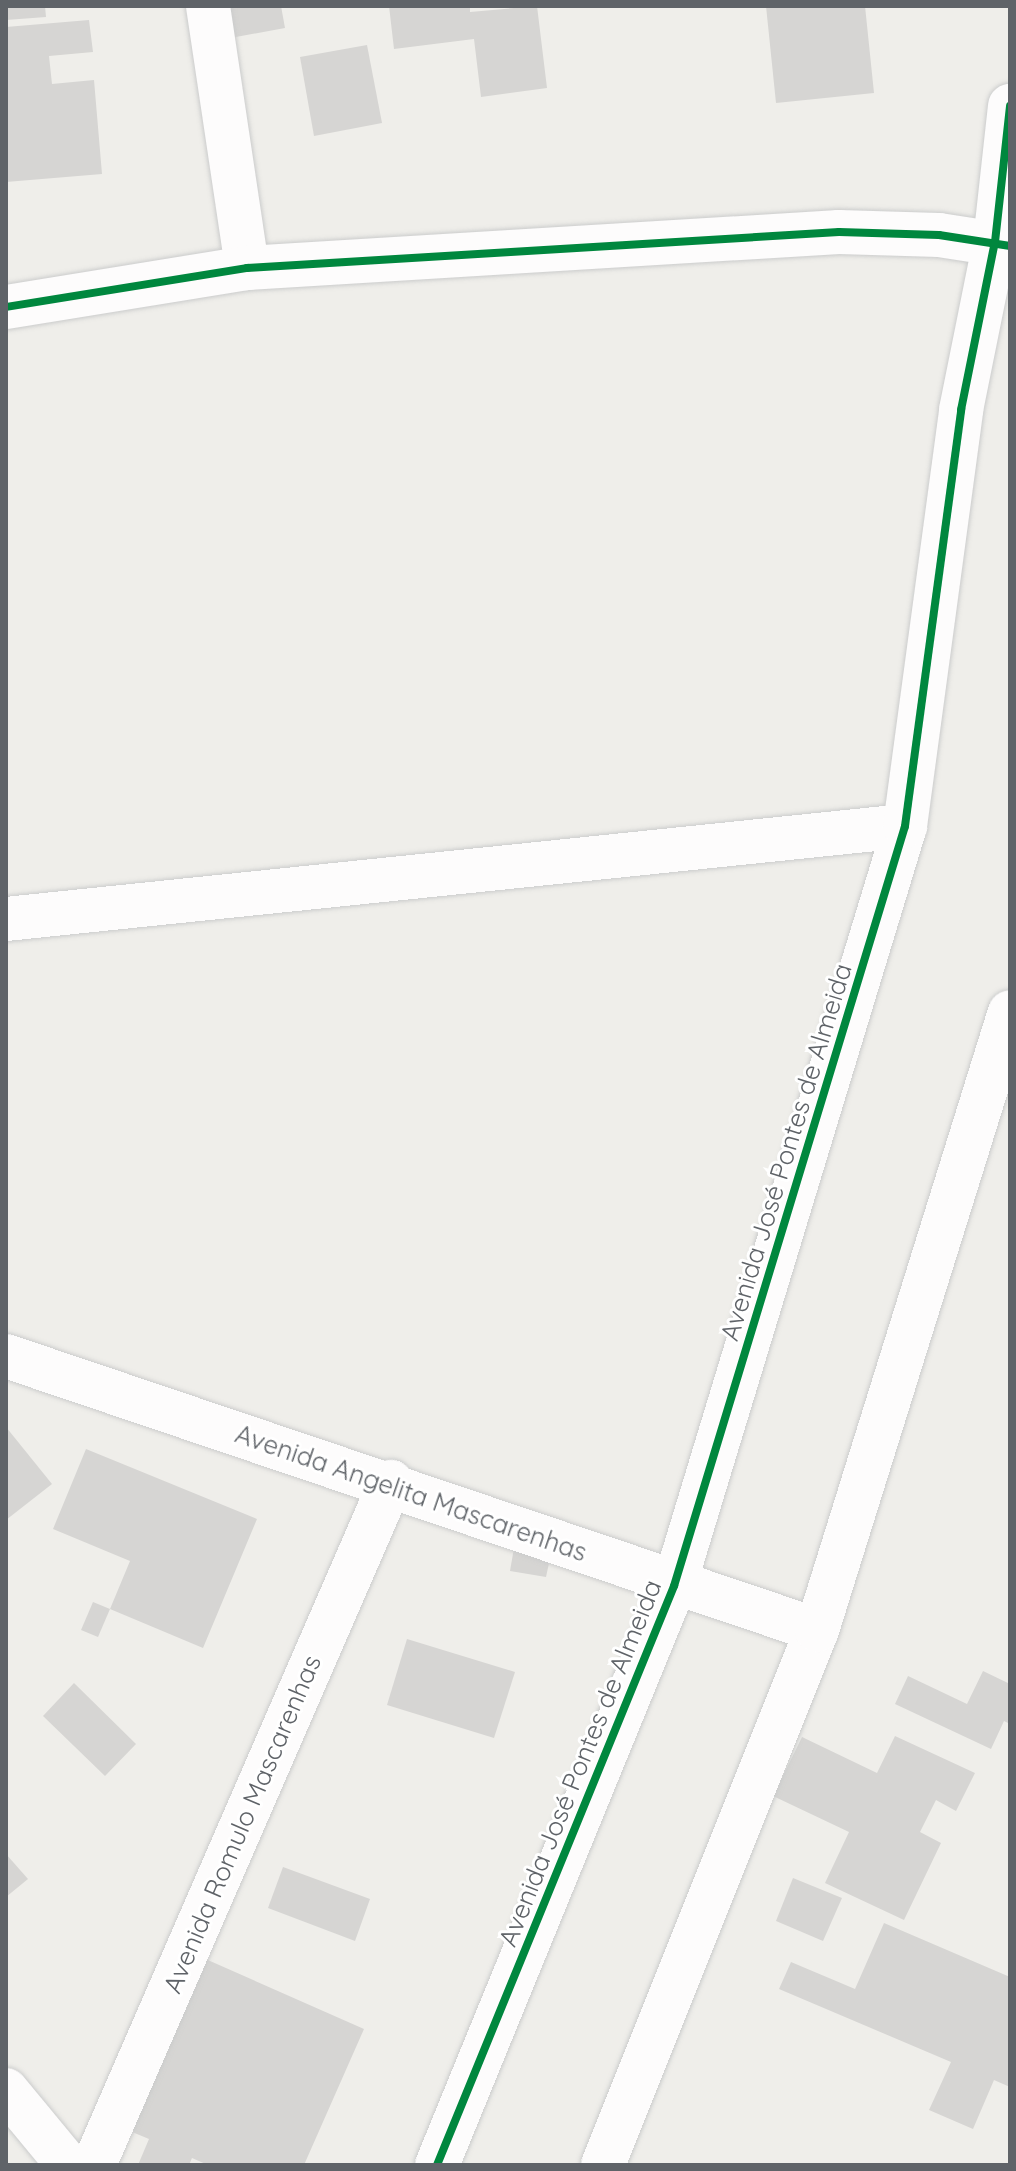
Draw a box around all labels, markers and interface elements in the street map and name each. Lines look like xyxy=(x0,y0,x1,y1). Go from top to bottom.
street label: Avenida José Pontes de Almeida xyxy=(714,960,858,1344)
street label: Avenida Angelita Mascarenhas xyxy=(231,1418,591,1568)
street label: Avenida José Pontes de Almeida xyxy=(492,1575,668,1951)
street label: Avenida Romulo Mascarenhas xyxy=(156,1650,328,1998)

